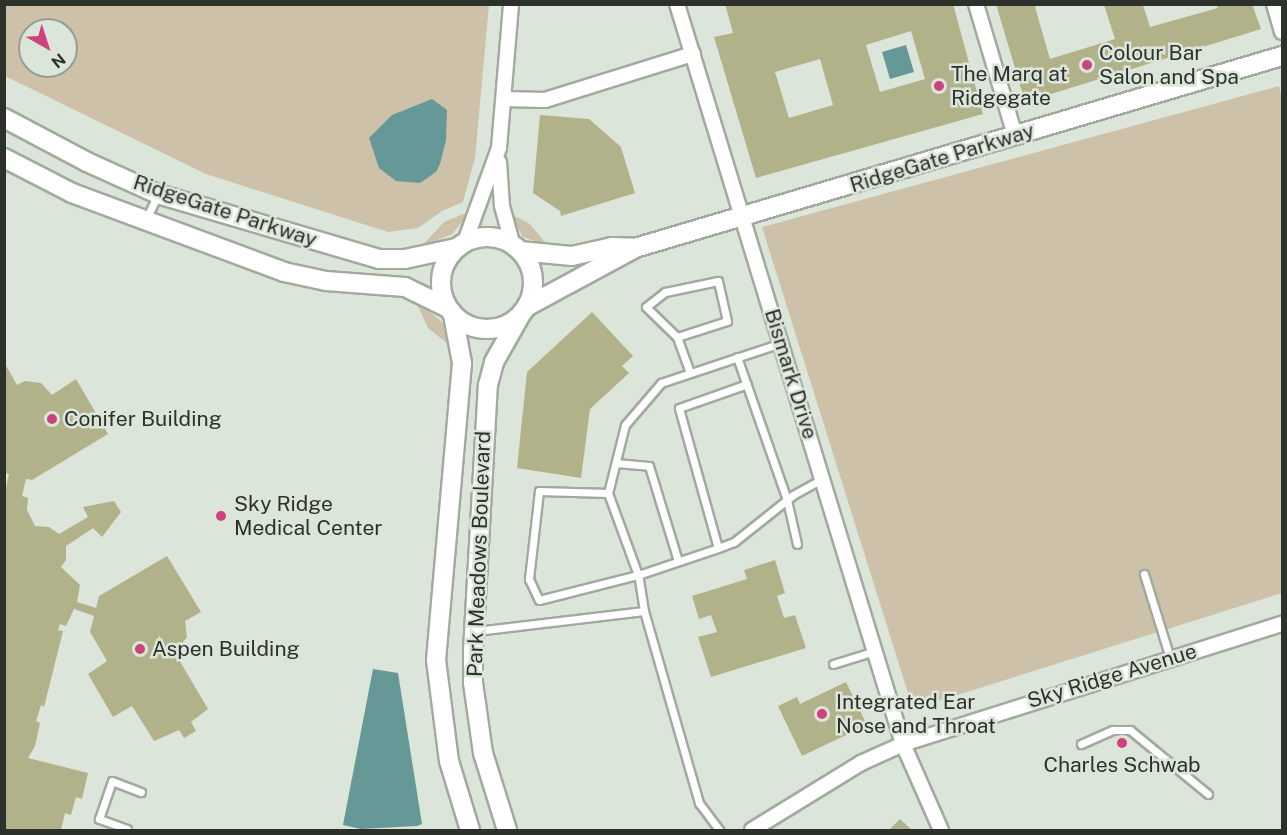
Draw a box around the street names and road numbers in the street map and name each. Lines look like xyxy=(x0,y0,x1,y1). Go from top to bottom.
street label: RidgeGate Parkway xyxy=(847,118,1037,198)
street label: RidgeGate Parkway xyxy=(130,169,320,253)
street label: Bismark Drive xyxy=(759,306,823,442)
street label: Park Meadows Boulevard xyxy=(462,431,496,677)
street label: Sky Ridge Avenue xyxy=(1024,638,1200,714)

